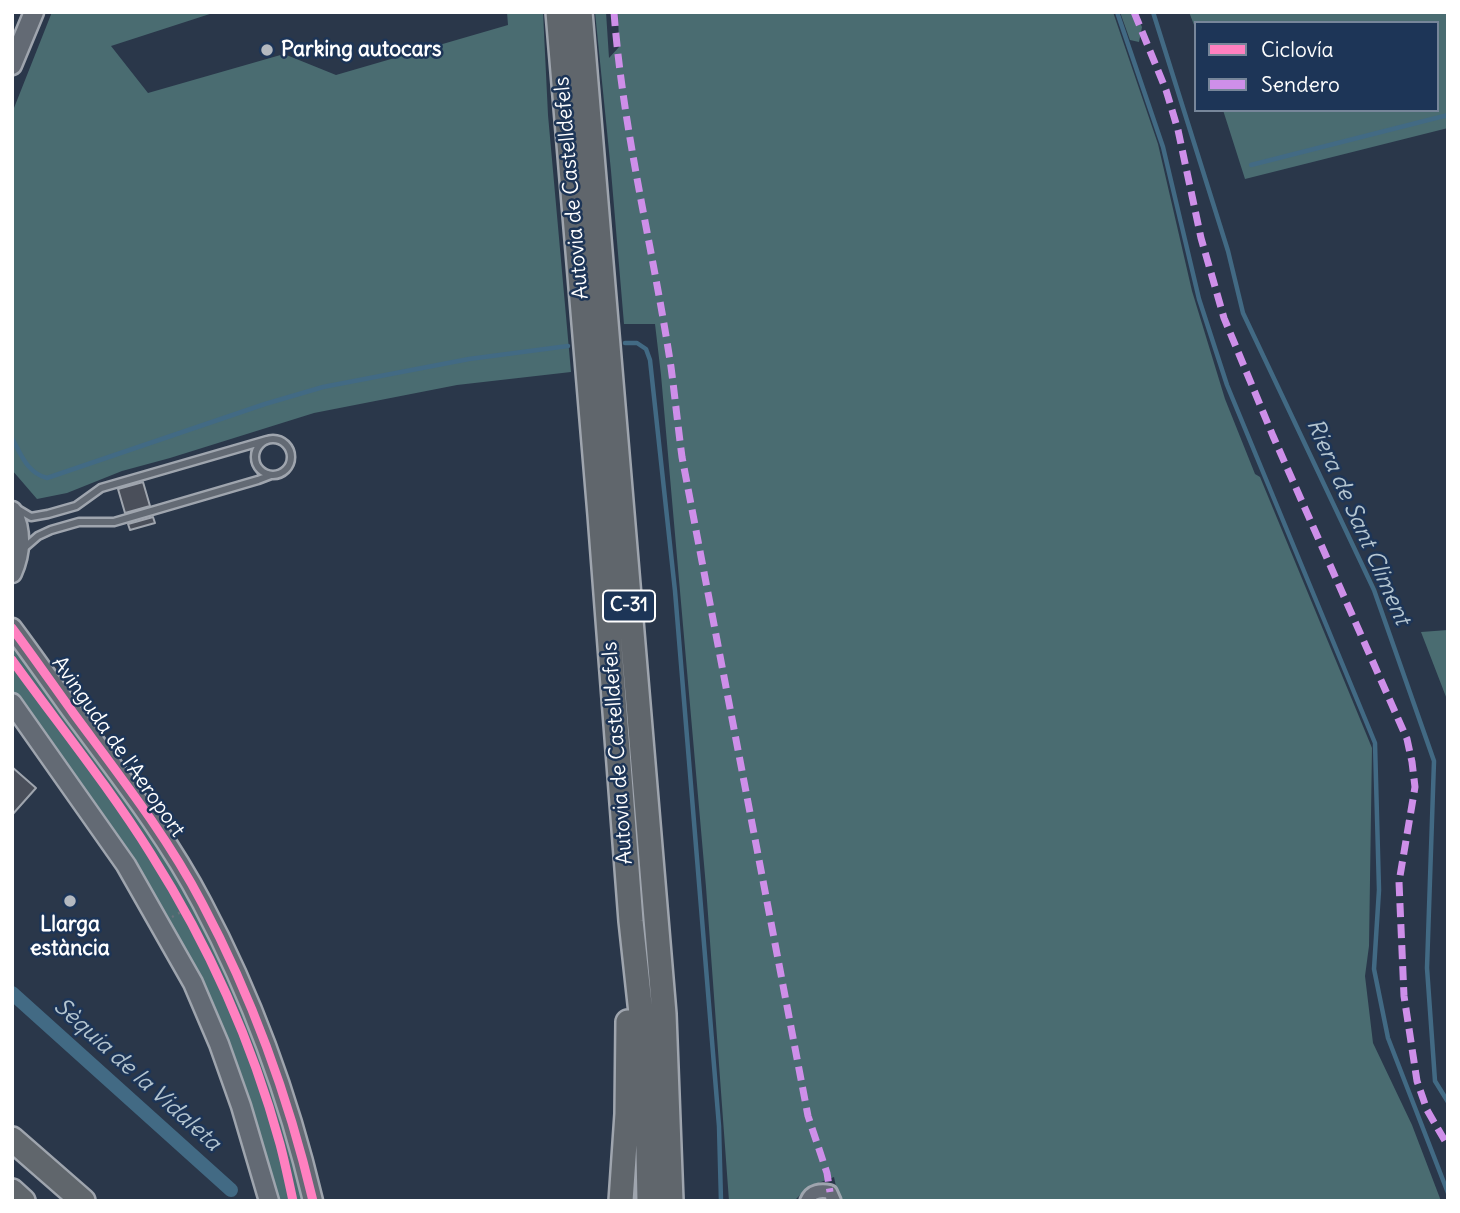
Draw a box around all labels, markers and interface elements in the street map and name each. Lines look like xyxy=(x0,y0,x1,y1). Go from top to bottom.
legend xyxy=(1194,21,1439,112)
text: Ciclovía xyxy=(1261,36,1334,63)
place label: Parking autocars xyxy=(281,37,442,63)
marker: Parking autocars xyxy=(259,42,275,58)
text: Sendero xyxy=(1261,71,1340,98)
street label: Autovia de Castelldefels xyxy=(550,76,594,300)
water label: Riera de Sant Climent xyxy=(1300,415,1416,629)
road number: C-31 xyxy=(603,590,655,622)
street label: Autovia de Castelldefels xyxy=(598,641,638,865)
street label: Avinguda de l'Aeroport xyxy=(46,652,190,842)
marker: Llarga estància xyxy=(62,893,78,909)
place label: Llarga estància xyxy=(30,912,110,962)
water label: Sèquia de la Vidaleta xyxy=(48,993,226,1157)

